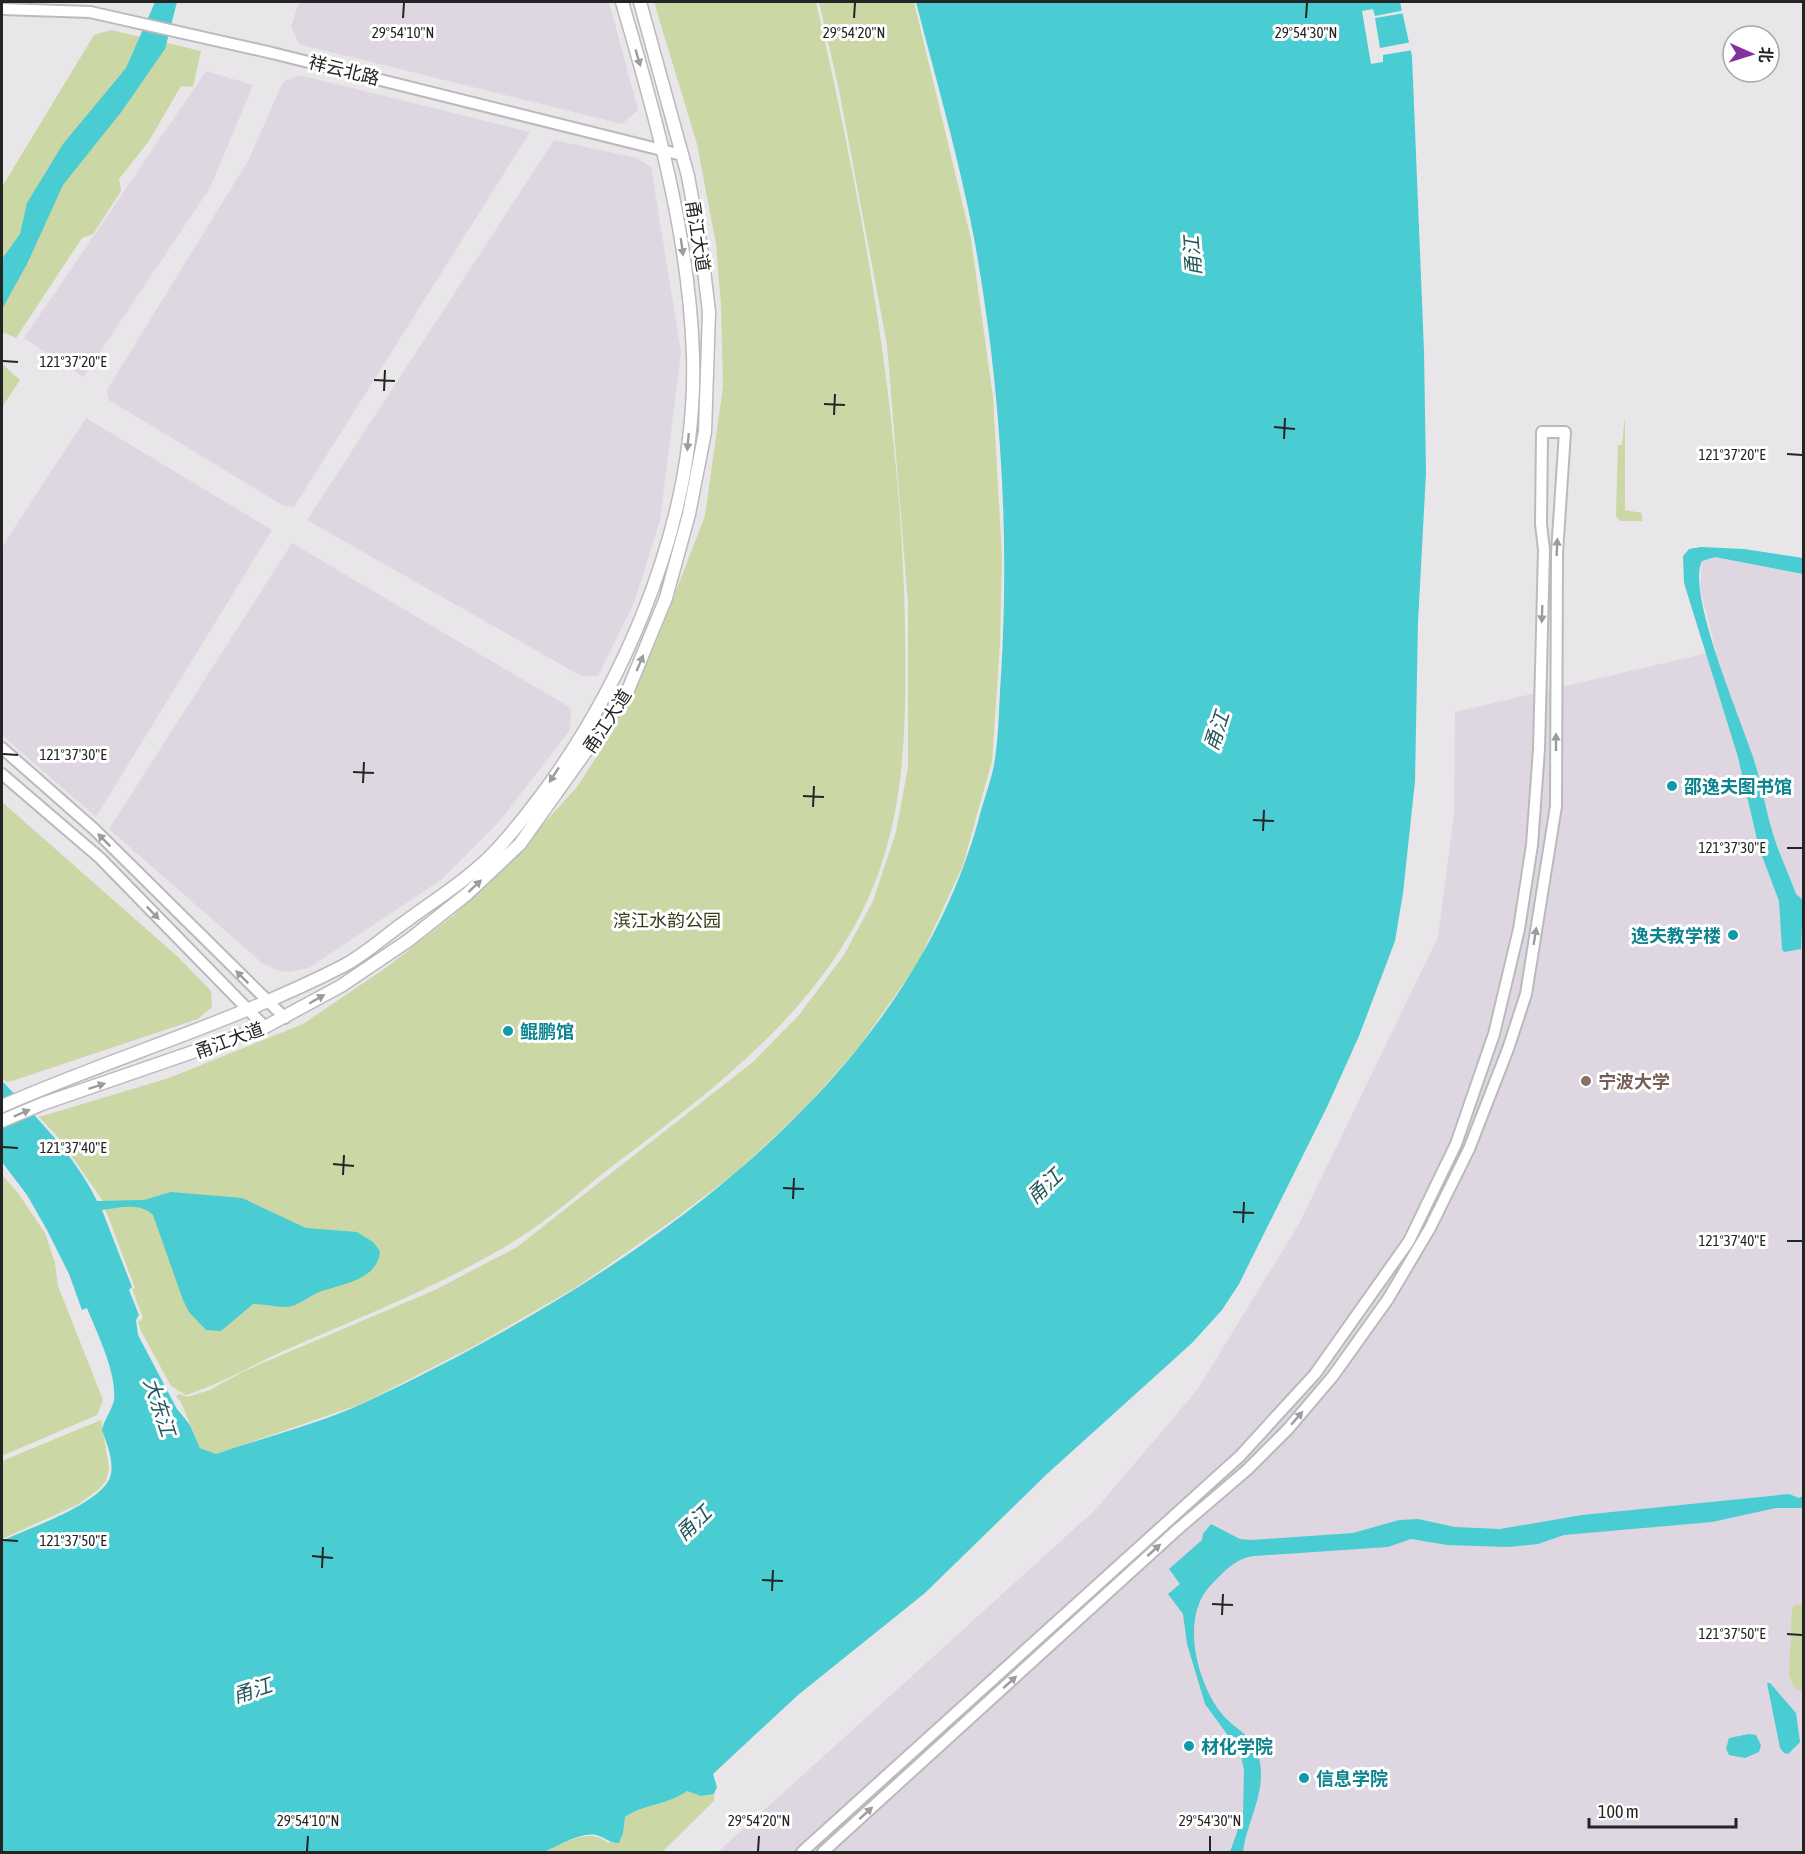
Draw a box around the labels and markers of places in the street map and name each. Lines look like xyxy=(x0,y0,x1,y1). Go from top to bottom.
place label: 邵逸夫图书馆 xyxy=(1684,776,1792,797)
marker: 邵逸夫图书馆 xyxy=(1665,779,1679,793)
place label: 逸夫教学楼 xyxy=(1631,925,1721,946)
marker: 逸夫教学楼 xyxy=(1726,928,1740,942)
place label: 鲲鹏馆 xyxy=(520,1021,574,1042)
marker: 鲲鹏馆 xyxy=(501,1024,515,1038)
place label: 宁波大学 xyxy=(1598,1071,1670,1092)
marker: 宁波大学 xyxy=(1579,1074,1593,1088)
place label: 材化学院 xyxy=(1201,1736,1273,1757)
marker: 材化学院 xyxy=(1182,1739,1196,1753)
place label: 信息学院 xyxy=(1316,1768,1388,1789)
marker: 信息学院 xyxy=(1297,1771,1311,1785)

